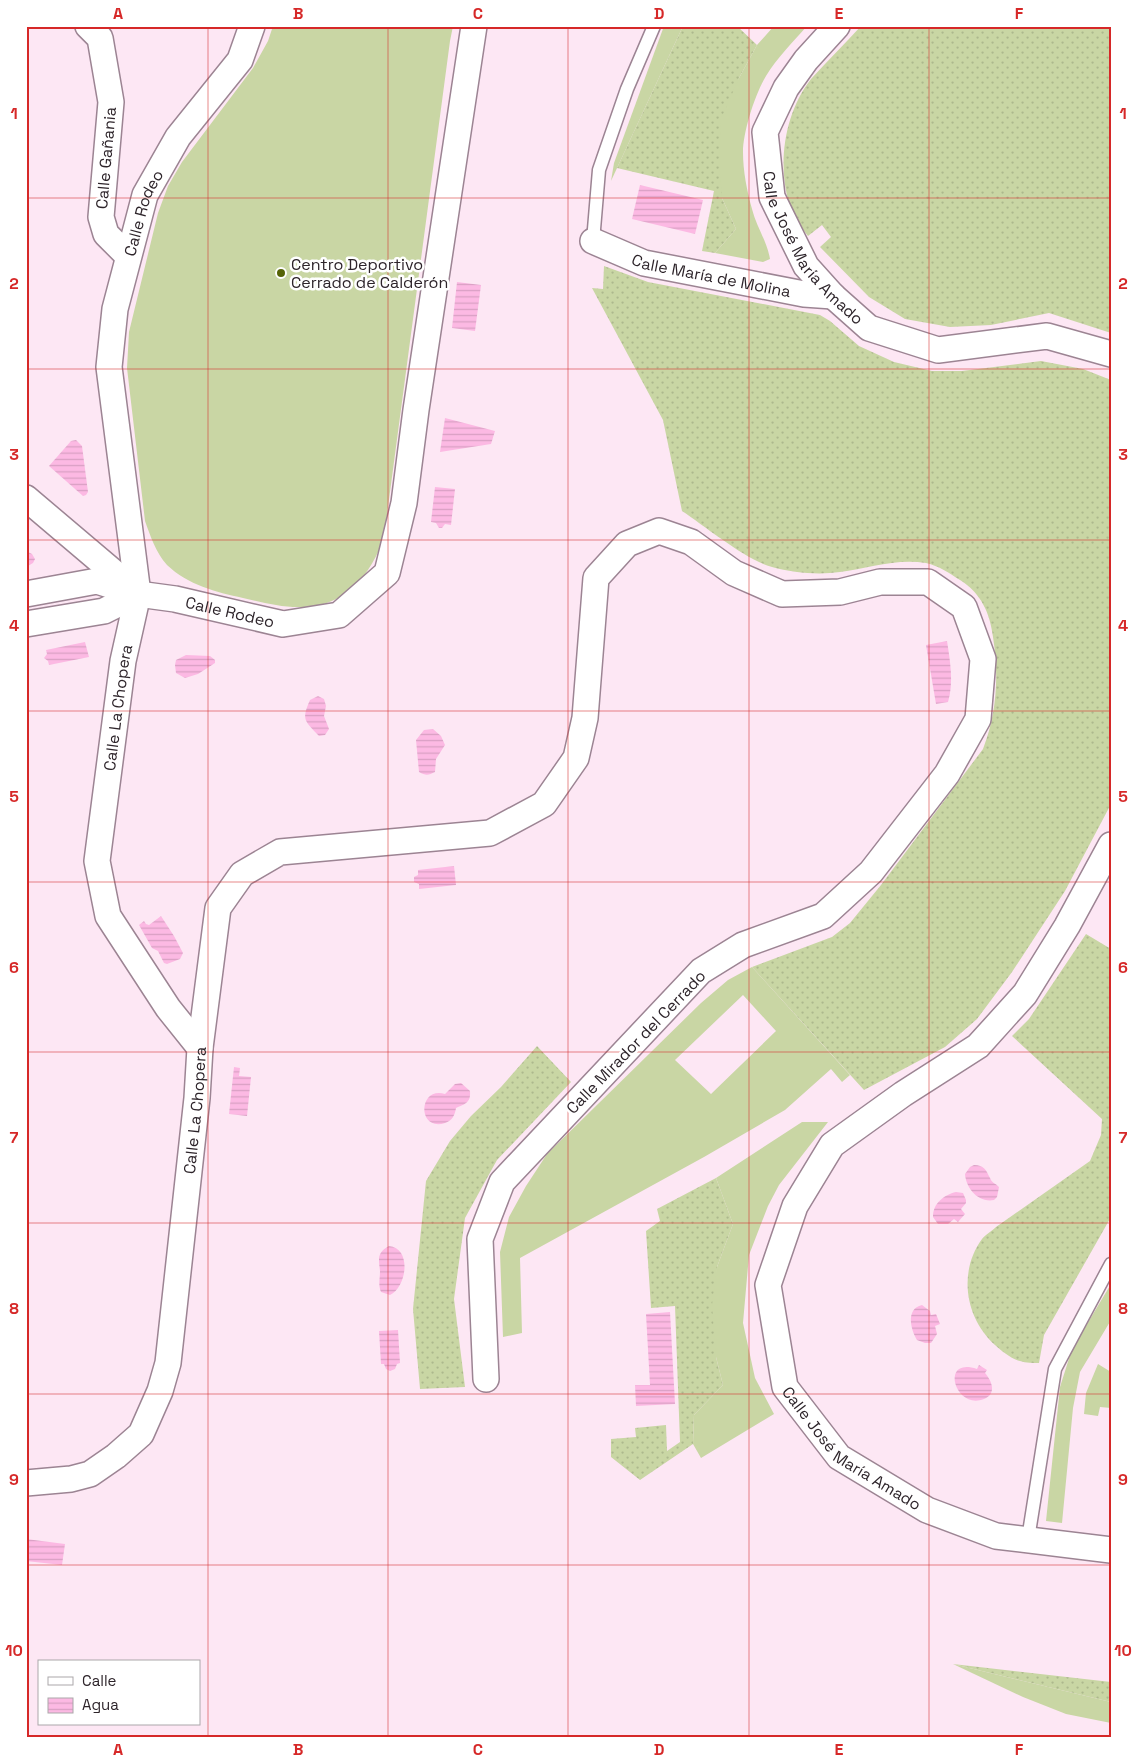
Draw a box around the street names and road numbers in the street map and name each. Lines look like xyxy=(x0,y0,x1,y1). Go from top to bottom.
street label: Calle Gañania xyxy=(91,106,121,210)
street label: Calle Rodeo xyxy=(119,166,168,258)
street label: Calle José María Amado xyxy=(759,170,868,329)
street label: Calle María de Molina xyxy=(628,248,793,302)
street label: Calle Rodeo xyxy=(184,591,277,632)
street label: Calle La Chopera xyxy=(98,642,137,772)
street label: Calle Mirador del Cerrado xyxy=(562,966,710,1118)
street label: Calle La Chopera xyxy=(178,1046,211,1175)
street label: Calle José María Amado xyxy=(778,1382,925,1515)

